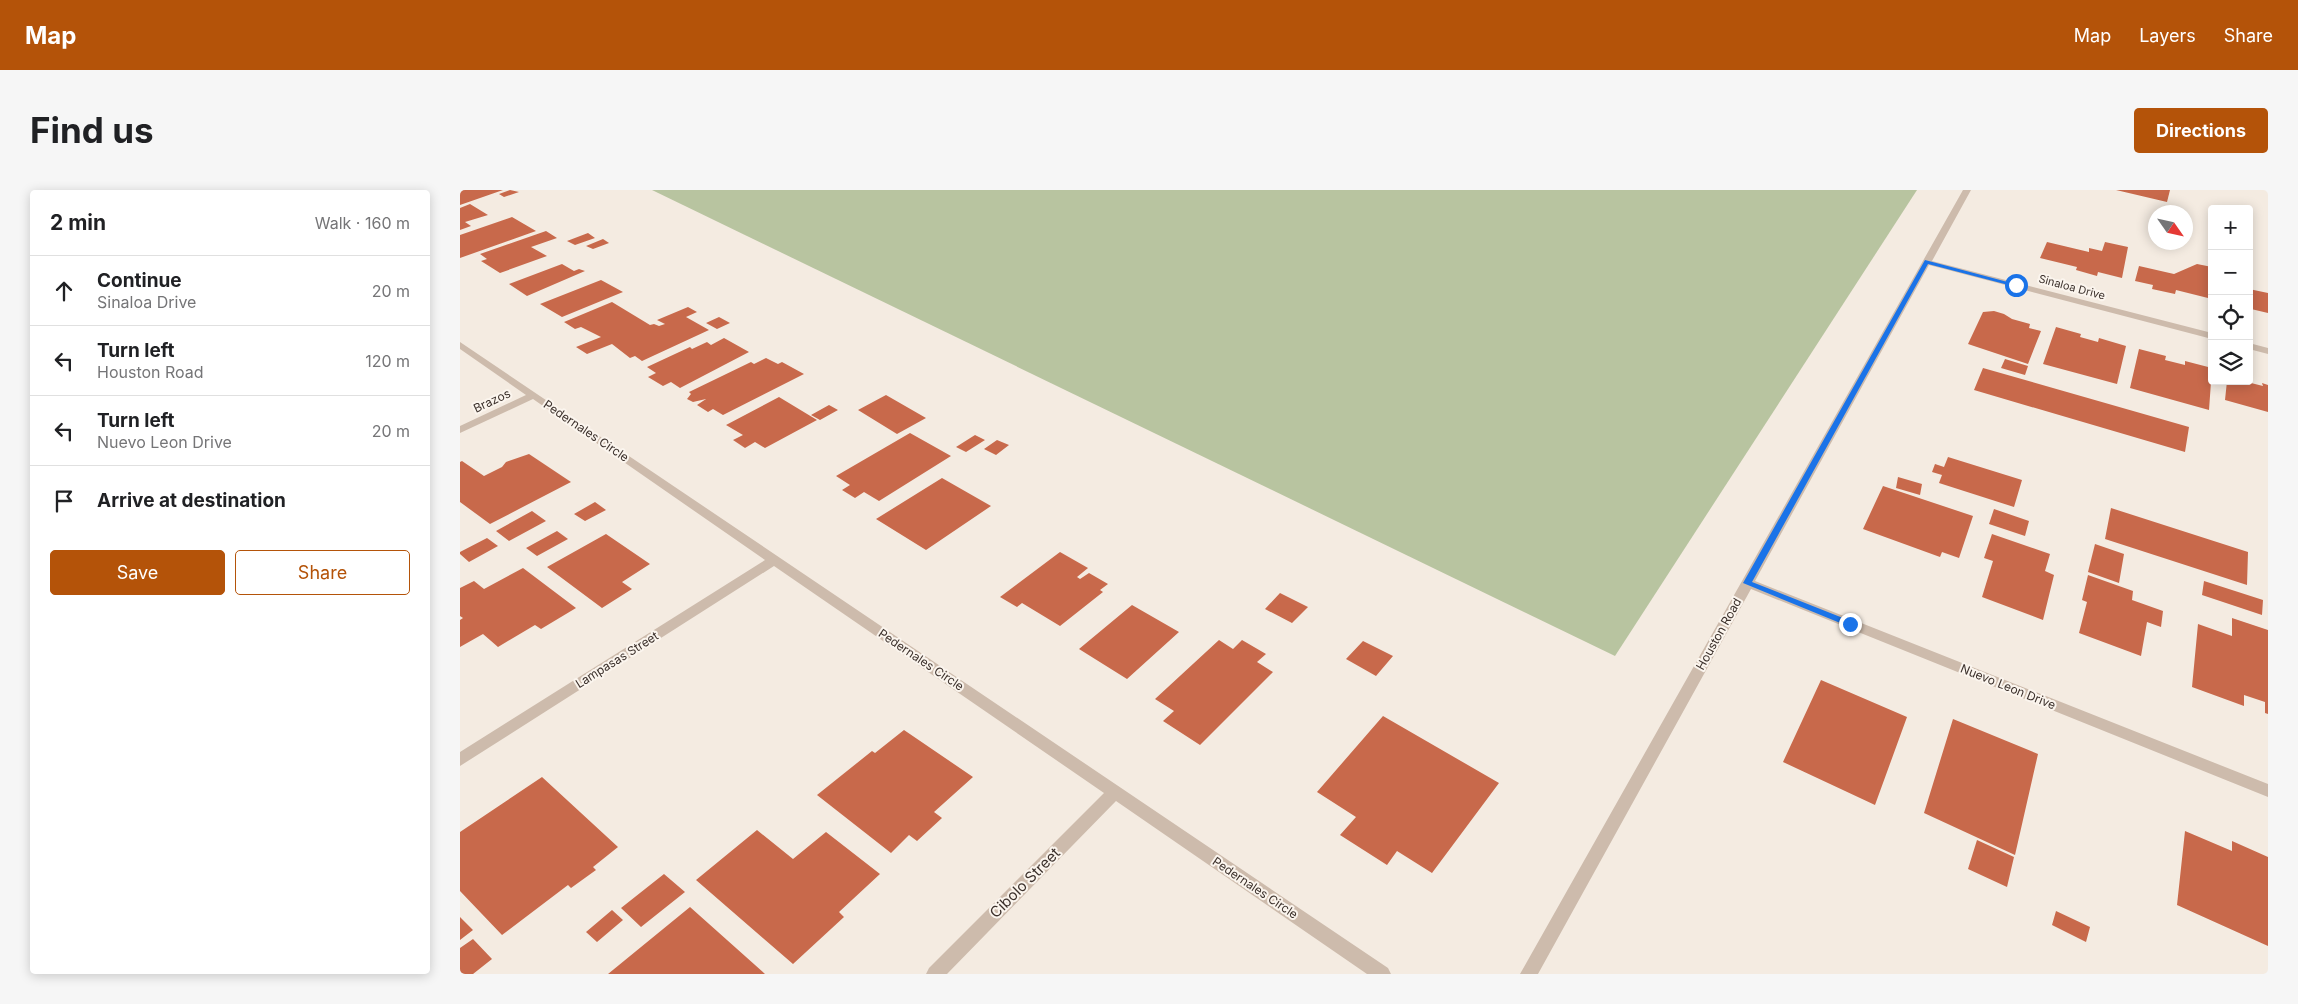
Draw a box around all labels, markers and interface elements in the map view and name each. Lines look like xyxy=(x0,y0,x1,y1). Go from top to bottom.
text: Map xyxy=(25,21,76,50)
text: Map xyxy=(2074,25,2111,46)
text: Layers xyxy=(2139,25,2196,46)
text: Share xyxy=(2224,25,2273,46)
button: Directions xyxy=(2134,108,2268,153)
text: Find us xyxy=(30,109,154,151)
north arrow xyxy=(2148,205,2193,250)
map controls xyxy=(2208,205,2253,385)
button: + xyxy=(2208,205,2253,250)
text: 2 min xyxy=(50,210,106,235)
text: Walk · 160 m xyxy=(315,213,410,233)
button: − xyxy=(2208,250,2253,295)
text: Continue xyxy=(97,269,182,292)
street label: Sinaloa Drive xyxy=(2037,271,2107,303)
route start xyxy=(2005,274,2028,297)
icon: ahead xyxy=(50,277,78,305)
text: 20 m xyxy=(372,281,410,301)
text: Sinaloa Drive xyxy=(97,292,196,312)
button: locate xyxy=(2208,295,2253,340)
text: Turn left xyxy=(97,339,175,362)
button: layers xyxy=(2208,340,2253,385)
icon: left xyxy=(50,347,78,375)
text: 120 m xyxy=(365,351,410,371)
text: Houston Road xyxy=(97,362,204,382)
street label: Brazos xyxy=(471,385,513,416)
street label: Pedernales Circle xyxy=(541,396,632,465)
text: Turn left xyxy=(97,409,175,432)
icon: left xyxy=(50,417,78,445)
text: 20 m xyxy=(372,421,410,441)
text: Nuevo Leon Drive xyxy=(97,432,232,452)
icon: arrive xyxy=(50,487,78,515)
text: Arrive at destination xyxy=(97,489,286,512)
button: Save xyxy=(50,550,225,595)
button: Share xyxy=(235,550,410,595)
street label: Houston Road xyxy=(1693,595,1745,672)
route end xyxy=(1839,613,1862,636)
street label: Pedernales Circle xyxy=(876,625,967,694)
street label: Lampasas Street xyxy=(573,628,661,691)
street label: Nuevo Leon Drive xyxy=(1958,661,2058,712)
street label: Cibolo Street xyxy=(985,843,1064,922)
street label: Pedernales Circle xyxy=(1210,853,1301,922)

